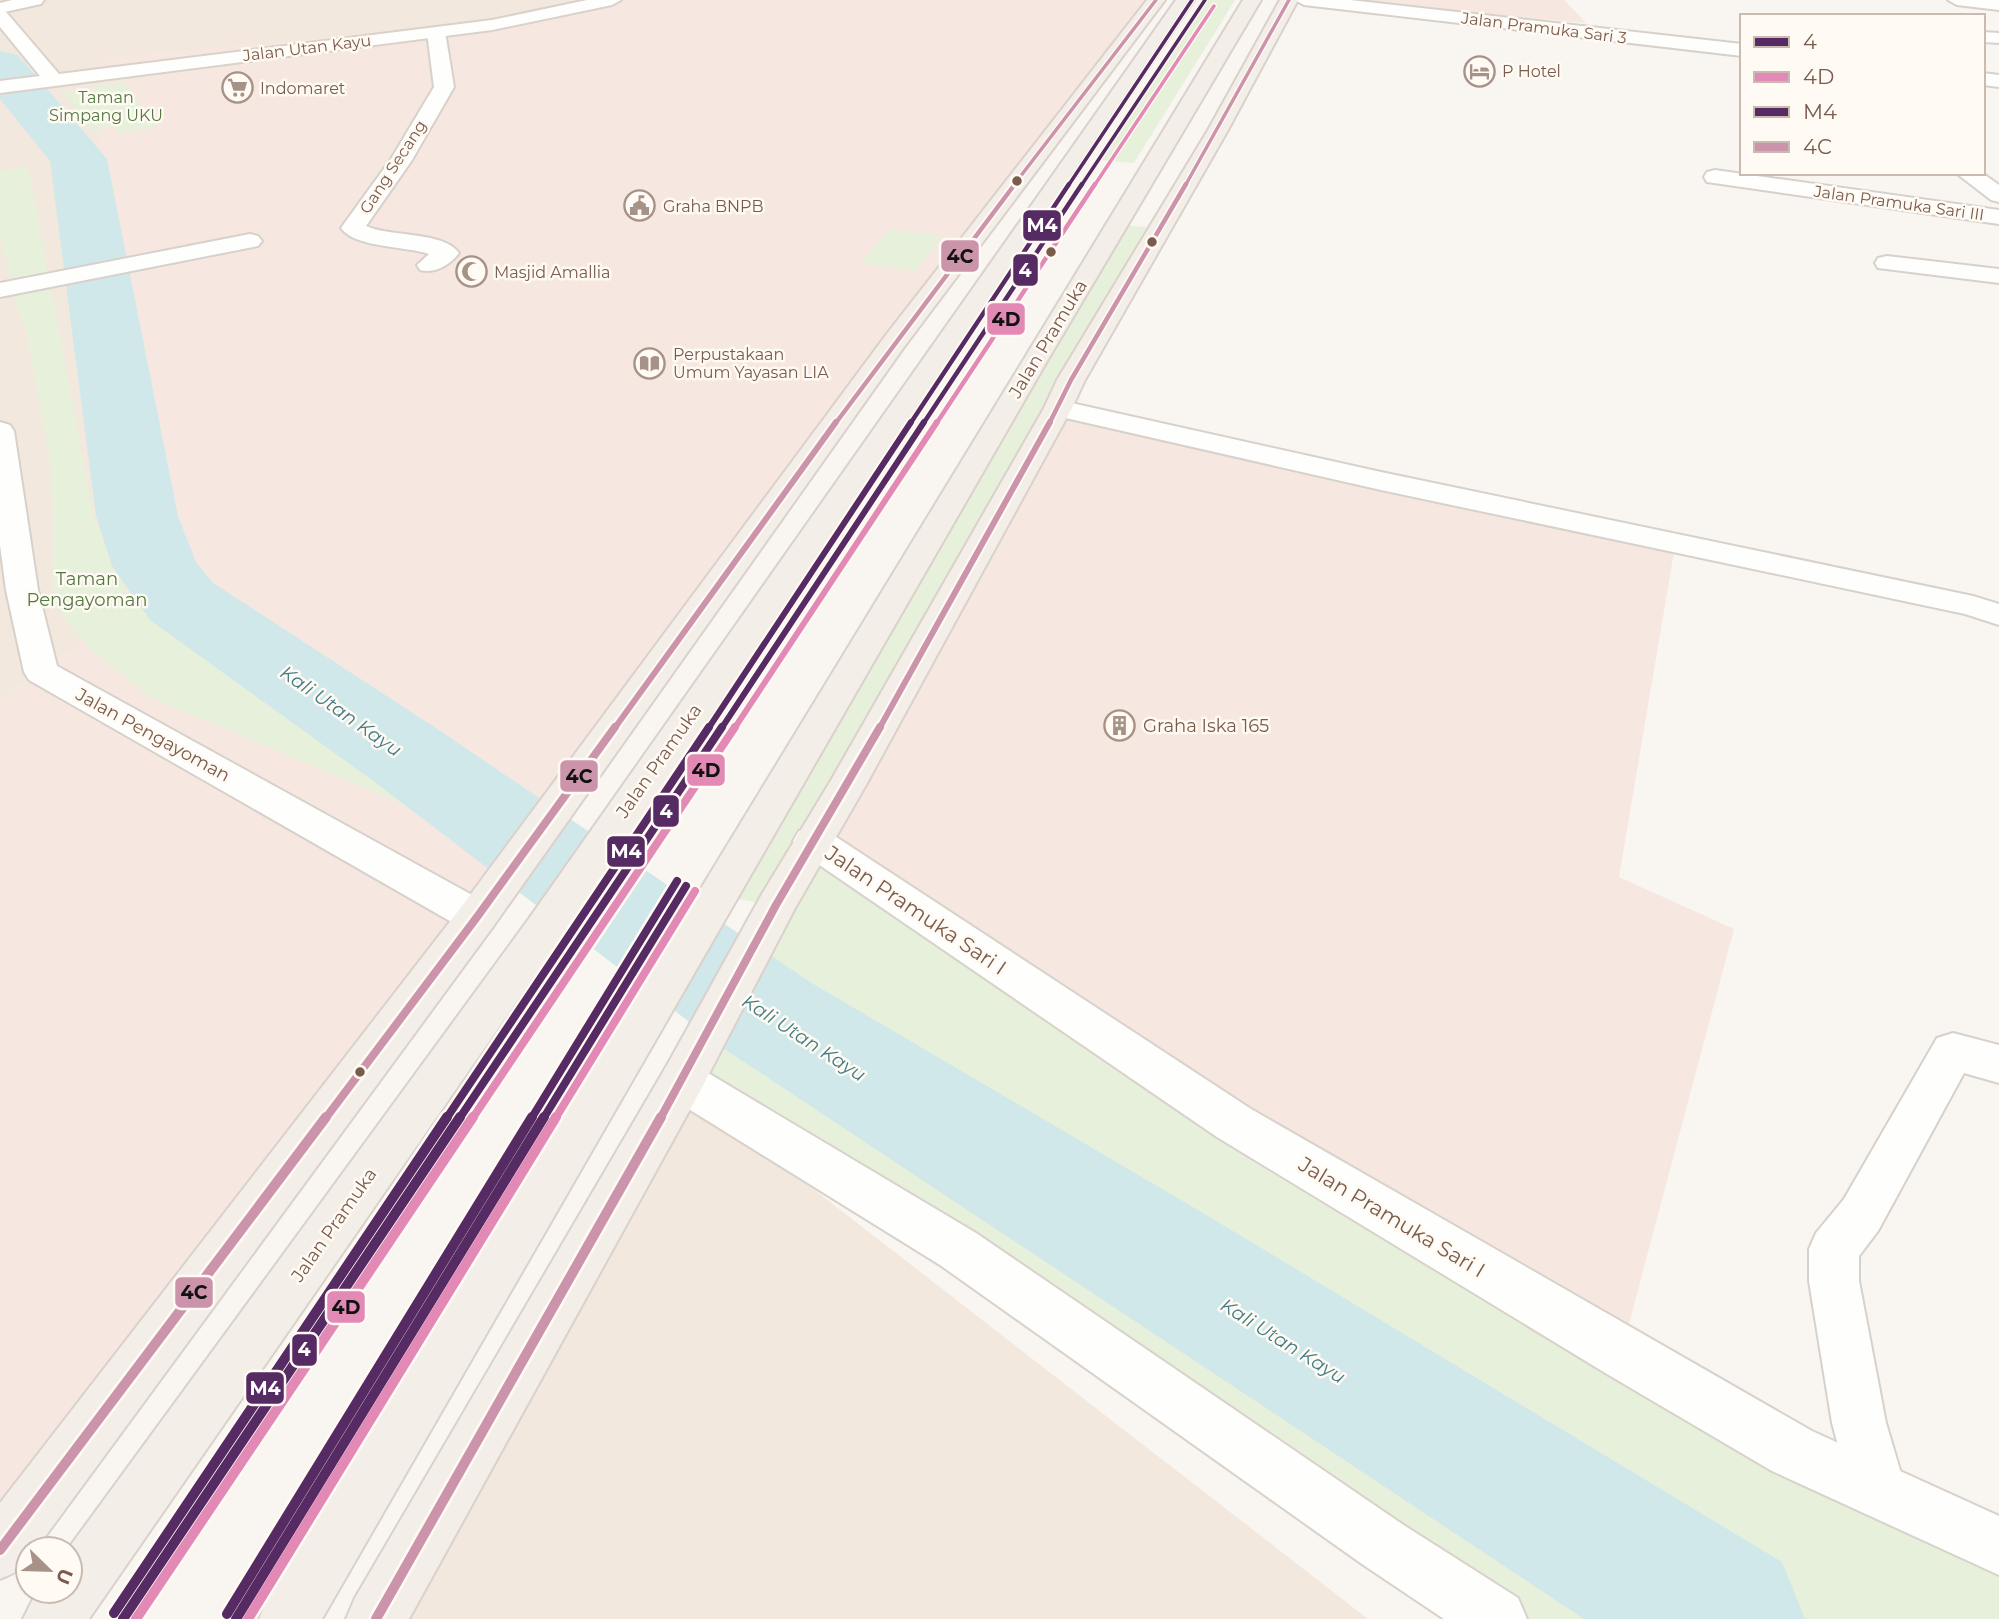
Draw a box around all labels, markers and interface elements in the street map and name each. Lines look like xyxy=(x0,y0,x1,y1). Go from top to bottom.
street label: Jalan Pramuka Sari 3 xyxy=(1459,8,1628,48)
legend xyxy=(1740,14,1985,175)
text: 4 xyxy=(1803,29,1817,54)
street label: Jalan Utan Kayu xyxy=(241,31,372,65)
hotel icon: P Hotel xyxy=(1462,54,1496,88)
place label: P Hotel xyxy=(1502,62,1561,81)
text: 4D xyxy=(1803,64,1834,89)
supermarket icon: Indomaret xyxy=(220,71,254,105)
place label: Indomaret xyxy=(260,79,346,98)
park label: Taman Simpang UKU xyxy=(49,88,163,125)
text: M4 xyxy=(1803,99,1837,124)
street label: Gang Secang xyxy=(356,117,430,217)
text: 4C xyxy=(1803,134,1832,159)
unlabelled marker xyxy=(1010,174,1024,188)
street label: Jalan Pramuka Sari III xyxy=(1812,181,1985,224)
public building icon: Graha BNPB xyxy=(623,189,657,223)
place label: Graha BNPB xyxy=(663,197,764,216)
line badge: M4 xyxy=(1022,209,1062,242)
text: M4 xyxy=(1026,214,1058,237)
unlabelled marker xyxy=(1145,235,1159,249)
line badge: 4C xyxy=(940,239,980,273)
text: 4C xyxy=(946,245,974,268)
unlabelled marker xyxy=(1044,245,1058,259)
line badge: 4 xyxy=(1012,253,1039,287)
mosque icon: Masjid Amallia xyxy=(454,255,488,289)
text: 4 xyxy=(1018,259,1032,282)
place label: Masjid Amallia xyxy=(494,263,611,282)
street label: Jalan Pramuka xyxy=(1004,276,1092,403)
line badge: 4D xyxy=(986,302,1026,336)
text: 4D xyxy=(992,308,1020,331)
place label: Perpustakaan Umum Yayasan LIA xyxy=(673,345,829,382)
library icon: Perpustakaan Umum Yayasan LIA xyxy=(633,346,667,380)
park label: Taman Pengayoman xyxy=(27,568,148,611)
water label: Kali Utan Kayu xyxy=(276,661,406,761)
street label: Jalan Pengayoman xyxy=(71,683,234,787)
street label: Jalan Pramuka xyxy=(611,700,706,823)
building icon: Graha Iska 165 xyxy=(1103,709,1137,743)
place label: Graha Iska 165 xyxy=(1143,715,1269,737)
line badge: 4D xyxy=(686,753,726,787)
line badge: 4C xyxy=(559,759,599,793)
text: 4D xyxy=(692,759,720,782)
text: 4C xyxy=(565,765,593,788)
line badge: 4 xyxy=(652,794,680,828)
text: 4 xyxy=(659,800,673,823)
line badge: M4 xyxy=(606,835,646,868)
text: M4 xyxy=(610,840,642,863)
street label: Jalan Pramuka Sari I xyxy=(820,840,1011,980)
water label: Kali Utan Kayu xyxy=(738,989,870,1087)
unlabelled marker xyxy=(353,1065,367,1079)
street label: Jalan Pramuka Sari I xyxy=(1293,1151,1490,1283)
street label: Jalan Pramuka xyxy=(286,1164,381,1287)
line badge: 4C xyxy=(174,1276,214,1309)
text: 4C xyxy=(180,1281,208,1304)
line badge: 4D xyxy=(326,1290,366,1324)
water label: Kali Utan Kayu xyxy=(1216,1293,1350,1389)
text: 4D xyxy=(332,1296,360,1319)
line badge: 4 xyxy=(291,1333,318,1367)
text: 4 xyxy=(297,1338,311,1361)
line badge: M4 xyxy=(245,1371,285,1405)
text: M4 xyxy=(249,1377,281,1400)
north arrow xyxy=(14,1535,84,1605)
text: U xyxy=(51,1565,78,1588)

